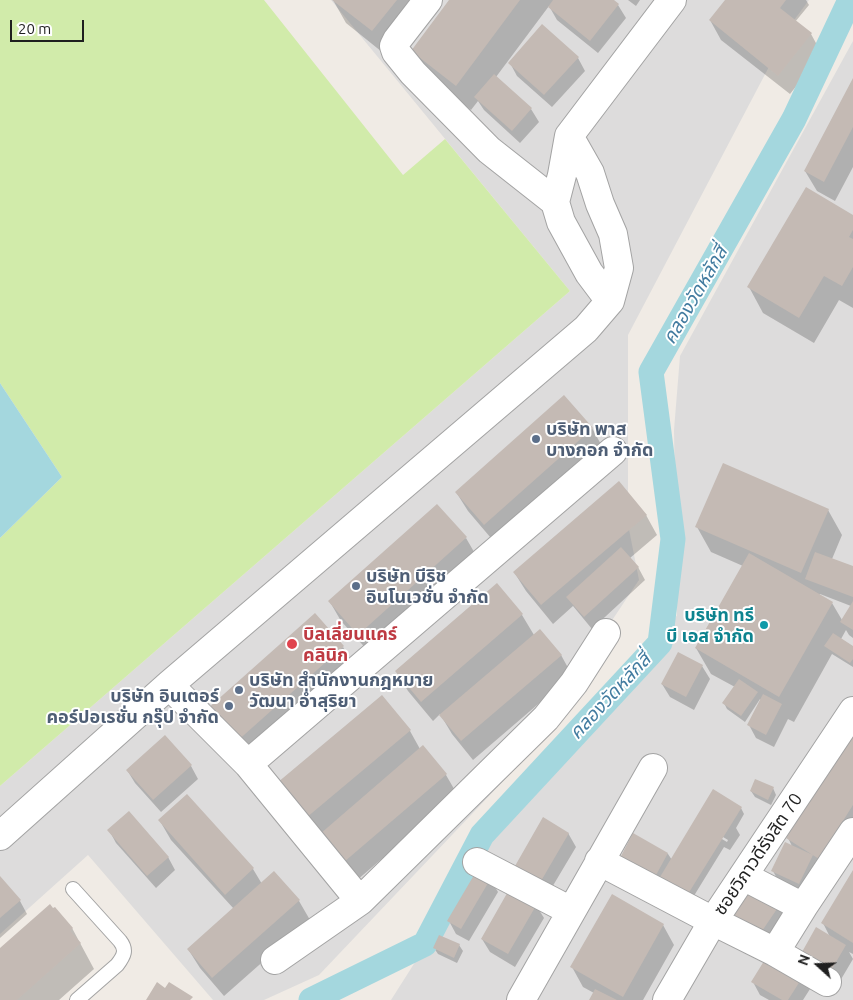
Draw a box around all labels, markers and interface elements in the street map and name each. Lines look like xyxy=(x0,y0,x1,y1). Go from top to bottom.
scale bar xyxy=(12,10,86,42)
text: 20 m xyxy=(18,20,51,37)
water label: คลองวัดหลักสี่ xyxy=(658,242,732,348)
place label: บริษัท พาส บางกอก จำกัด xyxy=(546,418,653,460)
marker: บริษัท พาส บางกอก จำกัด xyxy=(530,433,542,445)
place label: บริษัท บีริช อินโนเวชั่น จำกัด xyxy=(366,565,489,608)
marker: บริษัท บีริช อินโนเวชั่น จำกัด xyxy=(350,580,362,592)
place label: บริษัท ทรี บี เอส จำกัด xyxy=(666,604,754,646)
marker: บริษัท ทรี บี เอส จำกัด xyxy=(758,619,770,631)
place label: บิลเลี่ยนแคร์ คลินิก xyxy=(303,623,397,666)
marker: บิลเลี่ยนแคร์ คลินิก xyxy=(285,637,299,651)
water label: คลองวัดหลักสี่ xyxy=(565,648,655,744)
place label: บริษัท สำนักงานกฎหมาย วัฒนา อ่ำสุริยา xyxy=(249,669,434,712)
marker: บริษัท สำนักงานกฎหมาย วัฒนา อ่ำสุริยา xyxy=(233,684,245,696)
place label: บริษัท อินเตอร์ คอร์ปอเรชั่น กรุ๊ป จำกัด xyxy=(46,685,219,728)
marker: บริษัท อินเตอร์ คอร์ปอเรชั่น กรุ๊ป จำกัด xyxy=(223,700,235,712)
street label: ซอยวิภาวดีรังสิต 70 xyxy=(709,789,807,919)
north arrow xyxy=(793,940,843,990)
text: N xyxy=(795,952,813,968)

